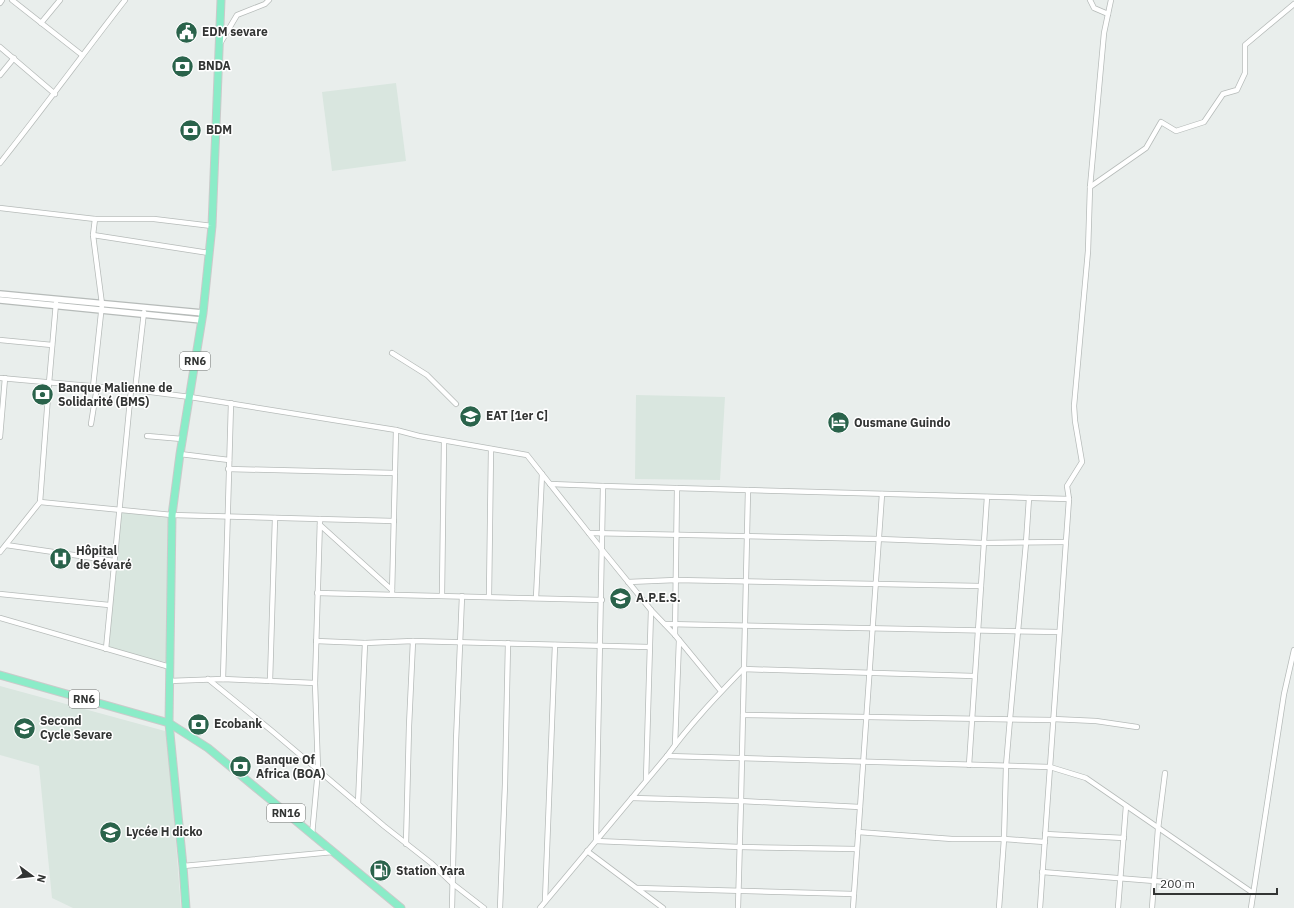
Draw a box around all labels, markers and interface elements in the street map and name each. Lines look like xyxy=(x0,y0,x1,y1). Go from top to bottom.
public building icon: EDM sevare xyxy=(174,19,200,45)
place label: EDM sevare xyxy=(202,24,268,39)
bank icon: BNDA xyxy=(169,53,195,79)
place label: BNDA xyxy=(198,58,231,73)
bank icon: BDM xyxy=(177,117,203,143)
place label: BDM xyxy=(206,122,232,137)
road number: RN6 xyxy=(180,352,210,370)
place label: Banque Malienne de Solidarité (BMS) xyxy=(58,380,173,409)
bank icon: Banque Malienne de Solidarité (BMS) xyxy=(30,382,56,408)
school or university icon: EAT [1er C] xyxy=(458,403,484,429)
place label: EAT [1er C] xyxy=(486,408,548,423)
hotel icon: Ousmane Guindo xyxy=(825,410,851,436)
place label: Ousmane Guindo xyxy=(854,415,951,430)
place label: Hôpital de Sévaré xyxy=(76,543,132,572)
hospital icon: Hôpital de Sévaré xyxy=(48,545,74,571)
school or university icon: A.P.E.S. xyxy=(608,585,634,611)
place label: A.P.E.S. xyxy=(636,590,681,605)
road number: RN6 xyxy=(69,690,99,708)
bank icon: Ecobank xyxy=(185,711,211,737)
place label: Second Cycle Sevare xyxy=(40,713,113,742)
school or university icon: Second Cycle Sevare xyxy=(11,715,37,741)
place label: Ecobank xyxy=(214,716,262,731)
place label: Banque Of Africa (BOA) xyxy=(256,752,325,781)
bank icon: Banque Of Africa (BOA) xyxy=(228,754,254,780)
road number: RN16 xyxy=(267,804,305,822)
school or university icon: Lycée H dicko xyxy=(97,819,123,845)
place label: Lycée H dicko xyxy=(126,824,203,839)
north arrow xyxy=(12,856,52,896)
fuel station icon: Station Yara xyxy=(367,858,393,884)
place label: Station Yara xyxy=(396,863,465,878)
scale bar xyxy=(1154,870,1277,896)
text: N xyxy=(34,873,49,884)
text: 200 m xyxy=(1160,876,1195,891)

